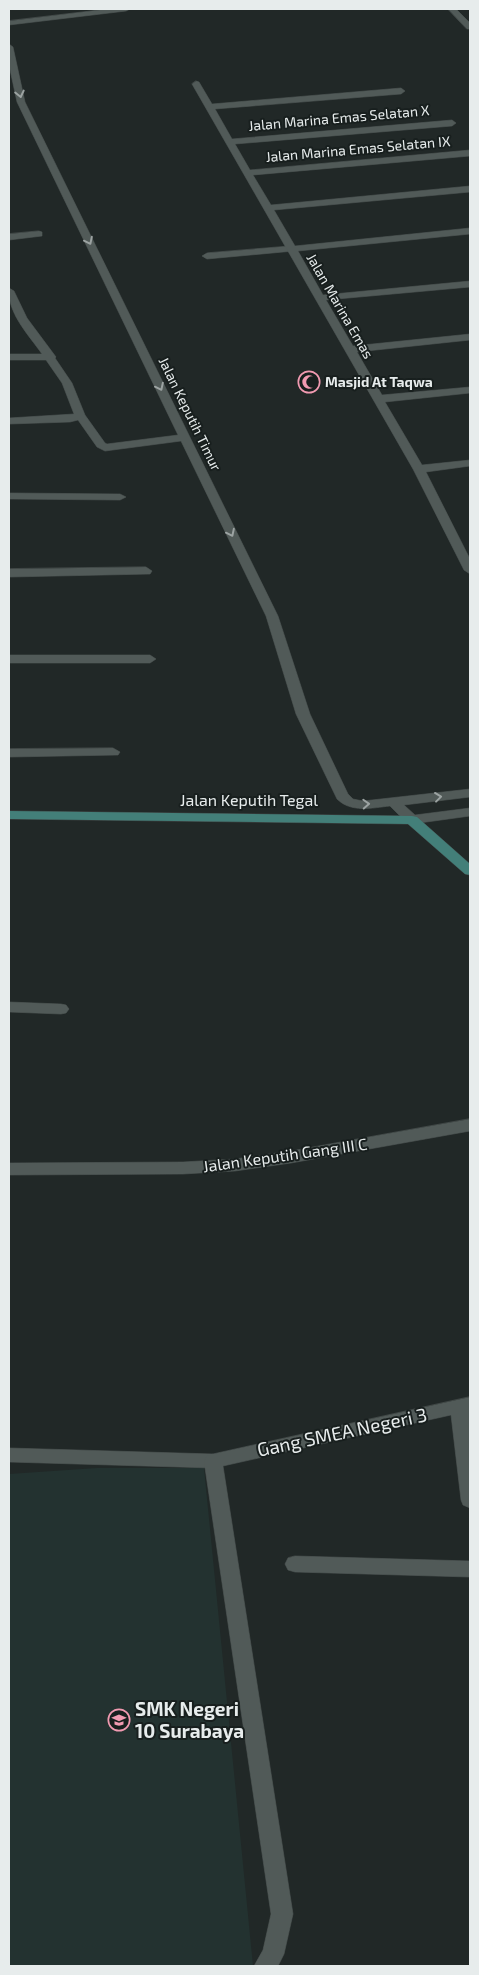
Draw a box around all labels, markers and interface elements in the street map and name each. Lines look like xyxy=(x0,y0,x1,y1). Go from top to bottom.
one-way arrow xyxy=(14,90,25,99)
street label: Jalan Marina Emas Selatan X xyxy=(248,101,431,134)
street label: Jalan Marina Emas Selatan IX xyxy=(265,132,451,165)
one-way arrow xyxy=(83,236,93,245)
street label: Jalan Marina Emas xyxy=(303,250,377,361)
street label: Jalan Keputih Timur xyxy=(156,354,226,474)
mosque icon: Masjid At Taqwa xyxy=(297,370,321,394)
place label: Masjid At Taqwa xyxy=(325,373,433,390)
one-way arrow xyxy=(154,382,164,391)
one-way arrow xyxy=(225,528,235,537)
street label: Jalan Keputih Tegal xyxy=(180,790,318,809)
one-way arrow xyxy=(435,792,443,803)
one-way arrow xyxy=(363,799,371,810)
street label: Jalan Keputih Gang III C xyxy=(202,1134,368,1175)
street label: Gang SMEA Negeri 3 xyxy=(255,1402,429,1461)
place label: SMK Negeri 10 Surabaya xyxy=(135,1697,244,1743)
school or university icon: SMK Negeri 10 Surabaya xyxy=(107,1708,131,1732)

